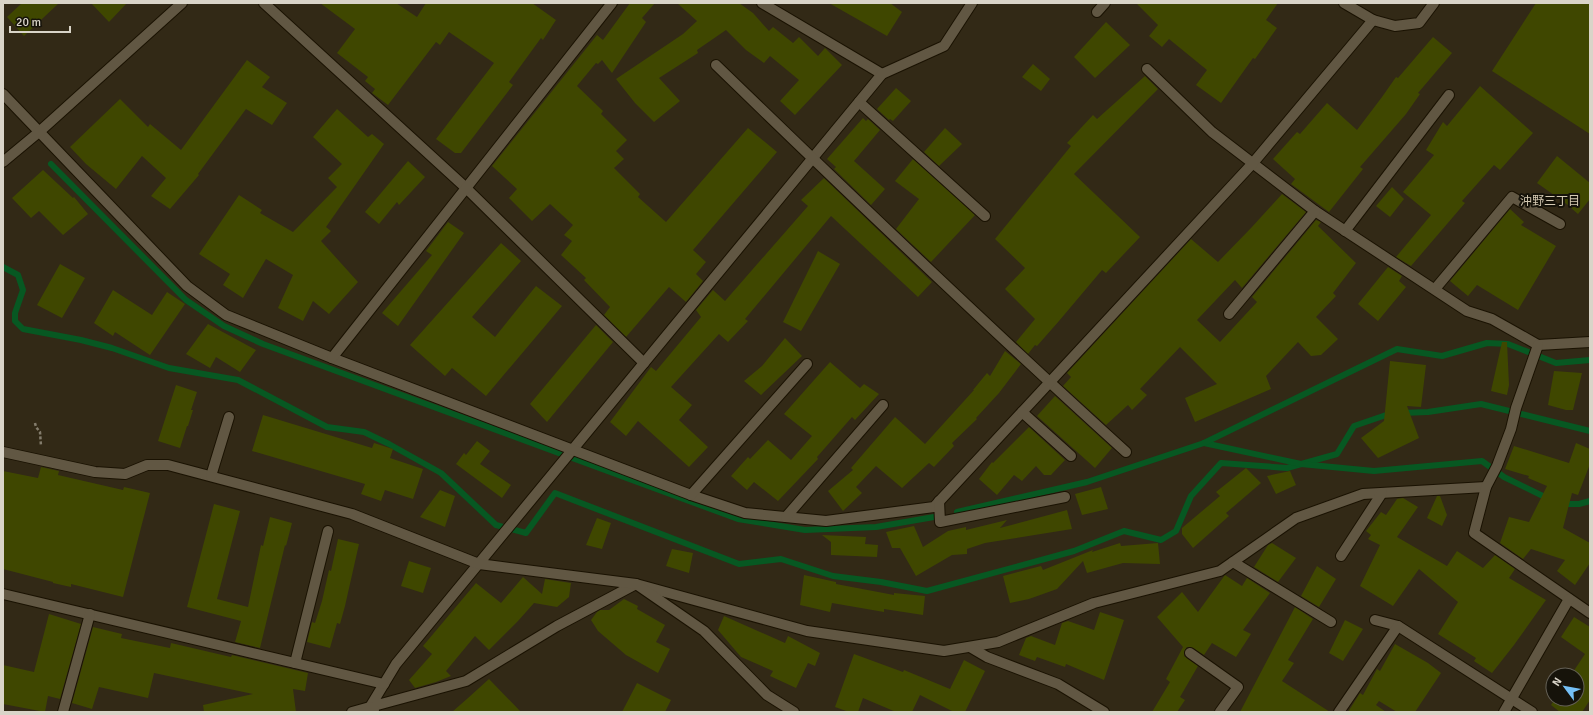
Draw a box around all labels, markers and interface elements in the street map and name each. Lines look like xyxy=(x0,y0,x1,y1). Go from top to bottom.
scale bar xyxy=(10,8,70,34)
text: 20 m xyxy=(16,15,41,30)
district label: 沖野三丁目 xyxy=(1520,194,1580,209)
north arrow xyxy=(1545,667,1585,707)
text: N xyxy=(1549,675,1564,689)

